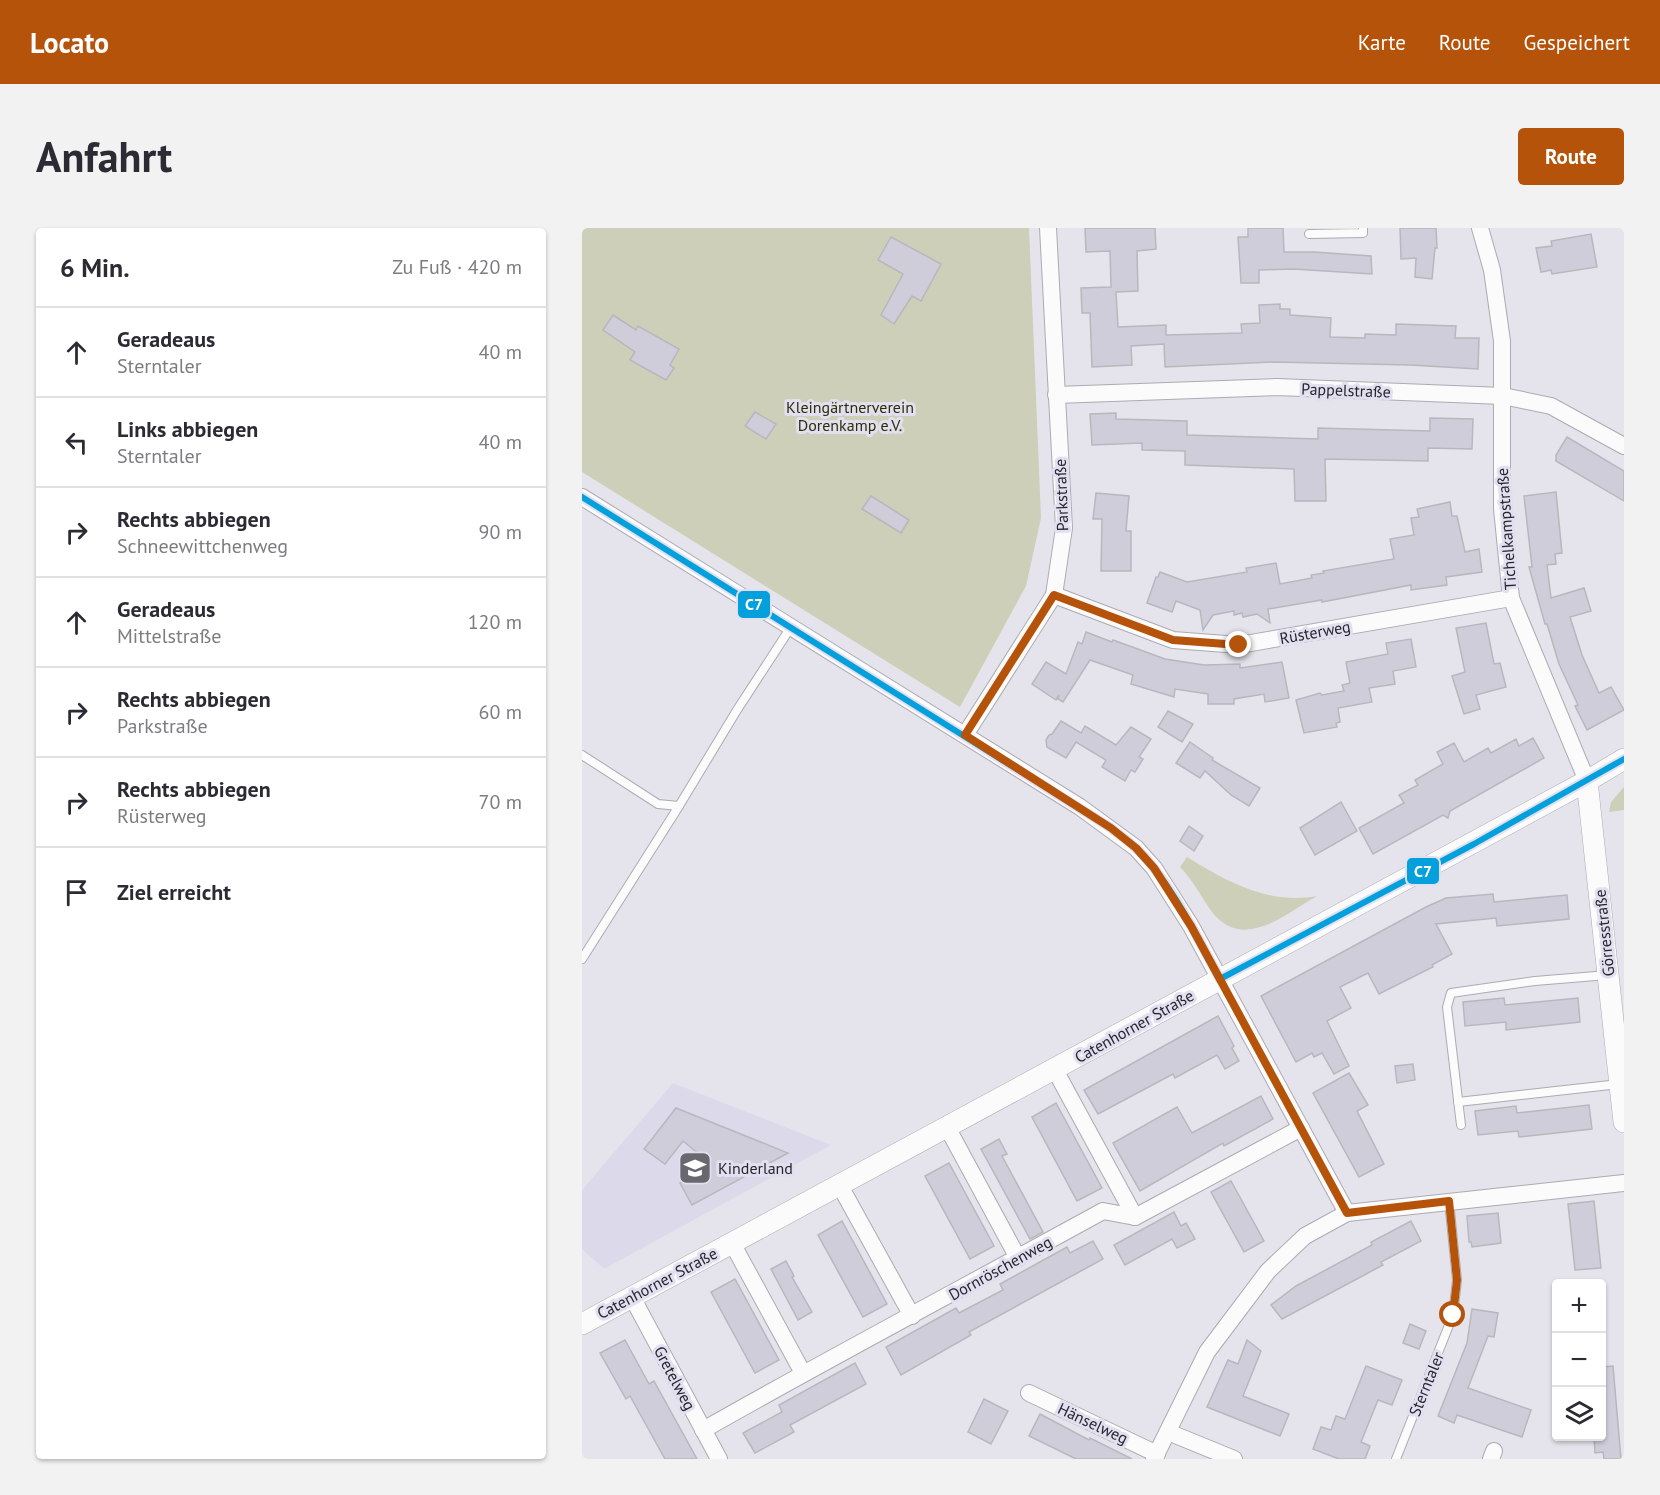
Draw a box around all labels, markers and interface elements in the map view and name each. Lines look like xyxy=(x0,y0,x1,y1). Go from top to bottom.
text: Locato xyxy=(30,24,109,61)
text: Karte xyxy=(1358,29,1406,56)
text: Route xyxy=(1439,29,1490,56)
text: Gespeichert xyxy=(1523,29,1630,56)
button: Route xyxy=(1518,128,1624,185)
text: Anfahrt xyxy=(36,129,172,184)
text: 6 Min. xyxy=(60,251,130,284)
text: Zu Fuß · 420 m xyxy=(392,254,522,280)
text: Geradeaus xyxy=(117,325,215,353)
icon: ahead xyxy=(60,336,93,369)
text: 40 m xyxy=(479,339,522,365)
text: Sterntaler xyxy=(117,353,202,379)
street label: Pappelstraße xyxy=(1301,378,1391,402)
park label: Kleingärtnerverein Dorenkamp e.V. xyxy=(786,397,914,435)
text: Links abbiegen xyxy=(117,415,258,443)
icon: left xyxy=(60,426,93,459)
text: 40 m xyxy=(479,429,522,455)
text: Sterntaler xyxy=(117,443,202,469)
street label: Parkstraße xyxy=(1050,458,1072,532)
street label: Tichelkampstraße xyxy=(1492,467,1520,591)
text: Rechts abbiegen xyxy=(117,505,271,533)
icon: right xyxy=(60,516,93,549)
text: 90 m xyxy=(479,519,522,545)
text: Schneewittchenweg xyxy=(117,533,288,559)
line badge: C7 xyxy=(737,590,771,619)
text: C7 xyxy=(745,594,763,614)
text: Geradeaus xyxy=(117,595,215,623)
icon: ahead xyxy=(60,606,93,639)
text: 120 m xyxy=(468,609,522,635)
street label: Rüsterweg xyxy=(1278,616,1352,648)
text: Mittelstraße xyxy=(117,623,221,649)
route end xyxy=(1225,631,1251,657)
text: Rechts abbiegen xyxy=(117,685,271,713)
icon: right xyxy=(60,696,93,729)
text: 60 m xyxy=(479,699,522,725)
text: Parkstraße xyxy=(117,713,208,739)
text: Rechts abbiegen xyxy=(117,775,271,803)
icon: right xyxy=(60,786,93,819)
text: 70 m xyxy=(479,789,522,815)
text: Rüsterweg xyxy=(117,803,207,829)
line badge: C7 xyxy=(1406,857,1440,885)
text: C7 xyxy=(1414,861,1432,881)
icon: arrive xyxy=(60,876,93,909)
text: Ziel erreicht xyxy=(117,878,231,906)
street label: Görresstraße xyxy=(1589,889,1619,977)
street label: Catenhorner Straße xyxy=(1071,985,1197,1067)
school or university icon: Kinderland xyxy=(677,1150,713,1186)
place label: Kinderland xyxy=(718,1158,793,1178)
street label: Dornröschenweg xyxy=(945,1231,1055,1305)
street label: Catenhorner Straße xyxy=(594,1243,720,1323)
map controls xyxy=(1552,1279,1606,1441)
button: + xyxy=(1552,1279,1606,1333)
route start xyxy=(1439,1301,1465,1327)
button: − xyxy=(1552,1333,1606,1387)
street label: Gretelweg xyxy=(650,1343,700,1413)
street label: Sterntaler xyxy=(1404,1348,1448,1419)
button: layers xyxy=(1552,1387,1606,1441)
street label: Hänselweg xyxy=(1055,1398,1131,1448)

